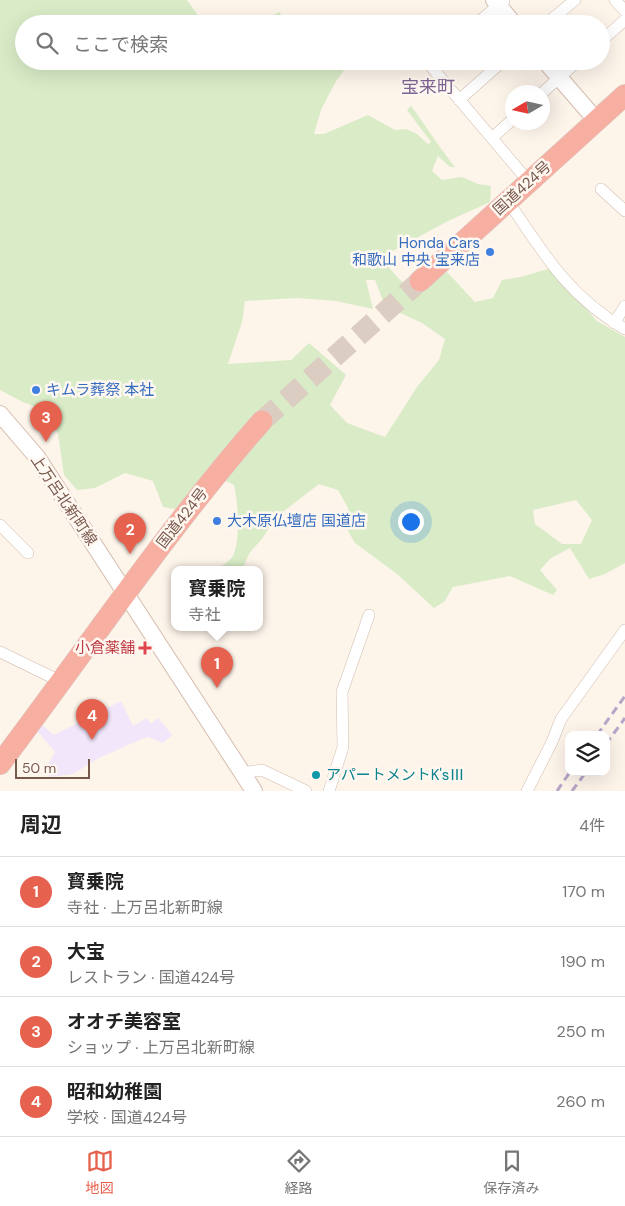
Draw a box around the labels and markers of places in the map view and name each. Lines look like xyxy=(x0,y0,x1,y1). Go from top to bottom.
place label: Honda Cars 和歌山 中央 宝来店 xyxy=(352,233,480,270)
marker: Honda Cars 和歌山 中央 宝来店 xyxy=(484,246,496,258)
place label: キムラ葬祭 本社 xyxy=(46,380,154,400)
marker: キムラ葬祭 本社 xyxy=(30,384,42,396)
pin: 3 xyxy=(30,401,62,442)
place label: 大木原仏壇店 国道店 xyxy=(227,511,366,531)
pin: 2 xyxy=(114,513,146,554)
marker: 大木原仏壇店 国道店 xyxy=(211,515,223,527)
place label: 小倉薬舗 xyxy=(75,638,135,658)
marker: 小倉薬舗 xyxy=(139,642,151,654)
pin: 1 xyxy=(201,647,233,688)
pin: 4 xyxy=(76,699,108,740)
place label: アパートメントK'sⅢ xyxy=(326,765,464,785)
marker: アパートメントK'sⅢ xyxy=(310,769,322,781)

